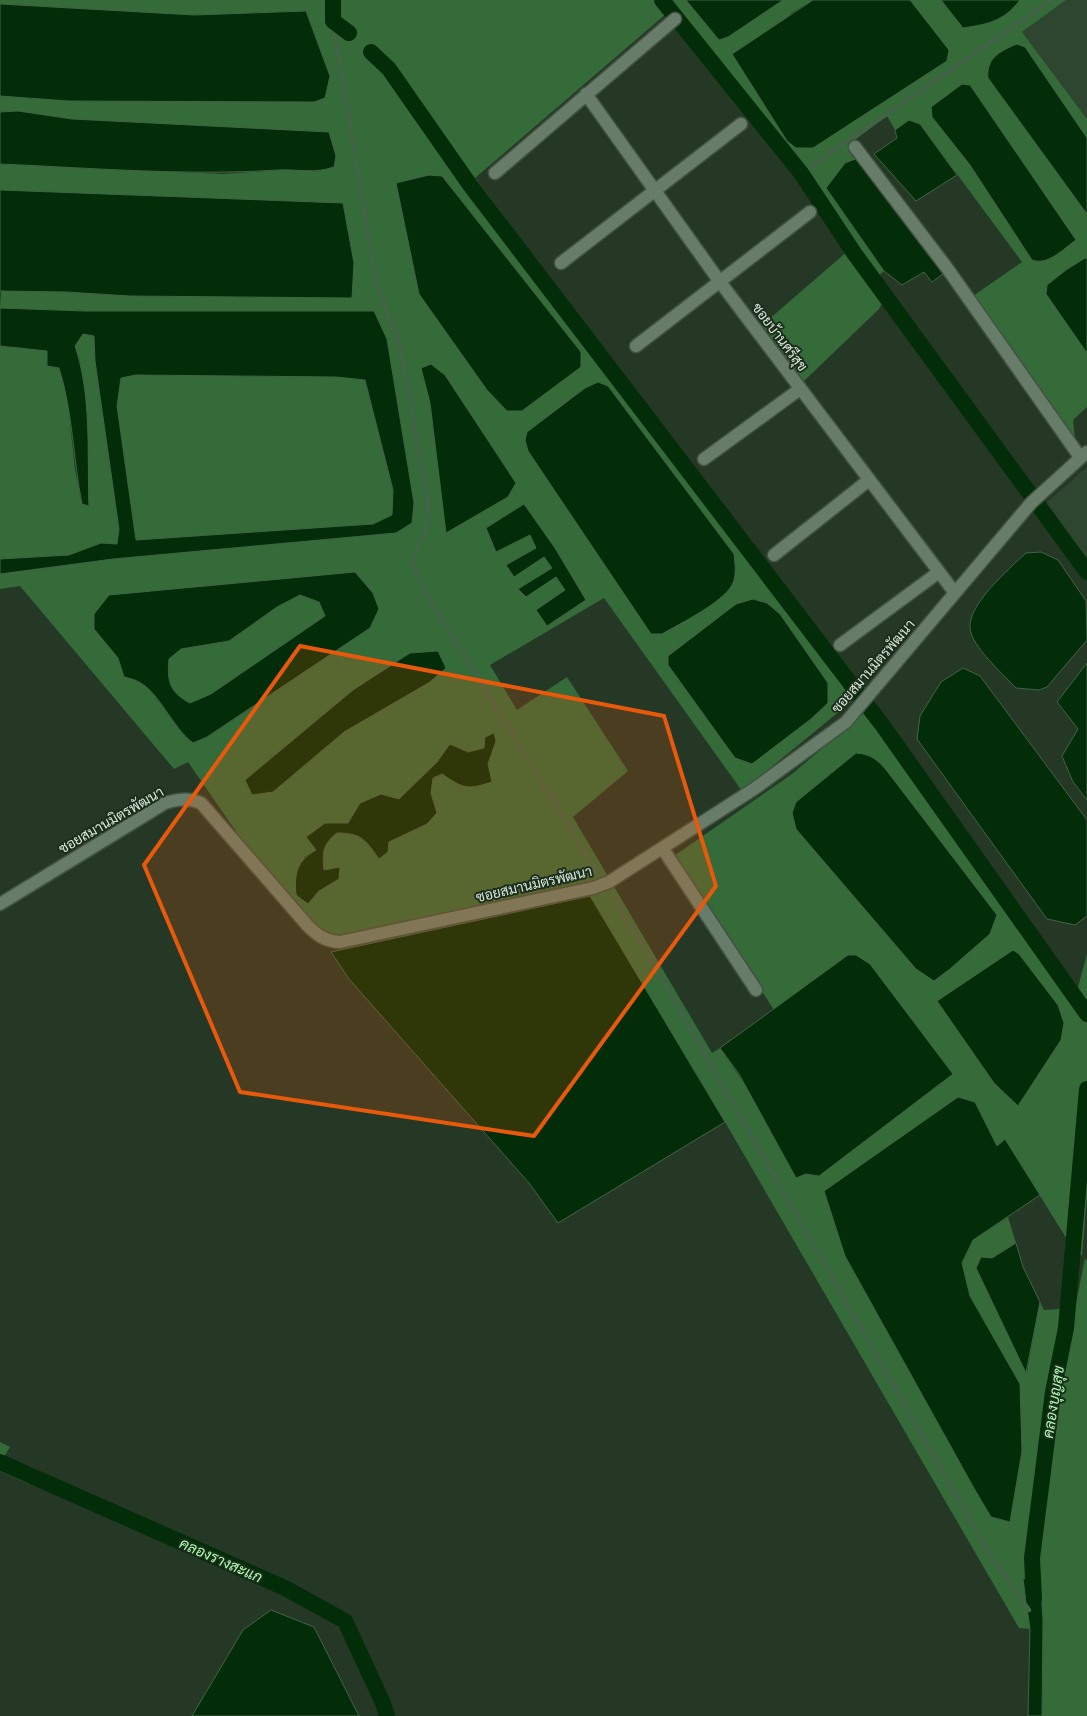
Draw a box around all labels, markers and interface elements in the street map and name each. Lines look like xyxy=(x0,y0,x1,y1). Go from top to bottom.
street label: ซอยบ้านศรีสุข xyxy=(748,299,812,375)
street label: ซอยสมานมิตรพัฒนา xyxy=(828,616,918,716)
street label: ซอยสมานมิตรพัฒนา xyxy=(56,783,166,857)
street label: ซอยสมานมิตรพัฒนา xyxy=(474,863,594,905)
water label: คลองบุญสุข xyxy=(1039,1364,1070,1440)
water label: คลองรางสะแก xyxy=(177,1534,265,1586)

